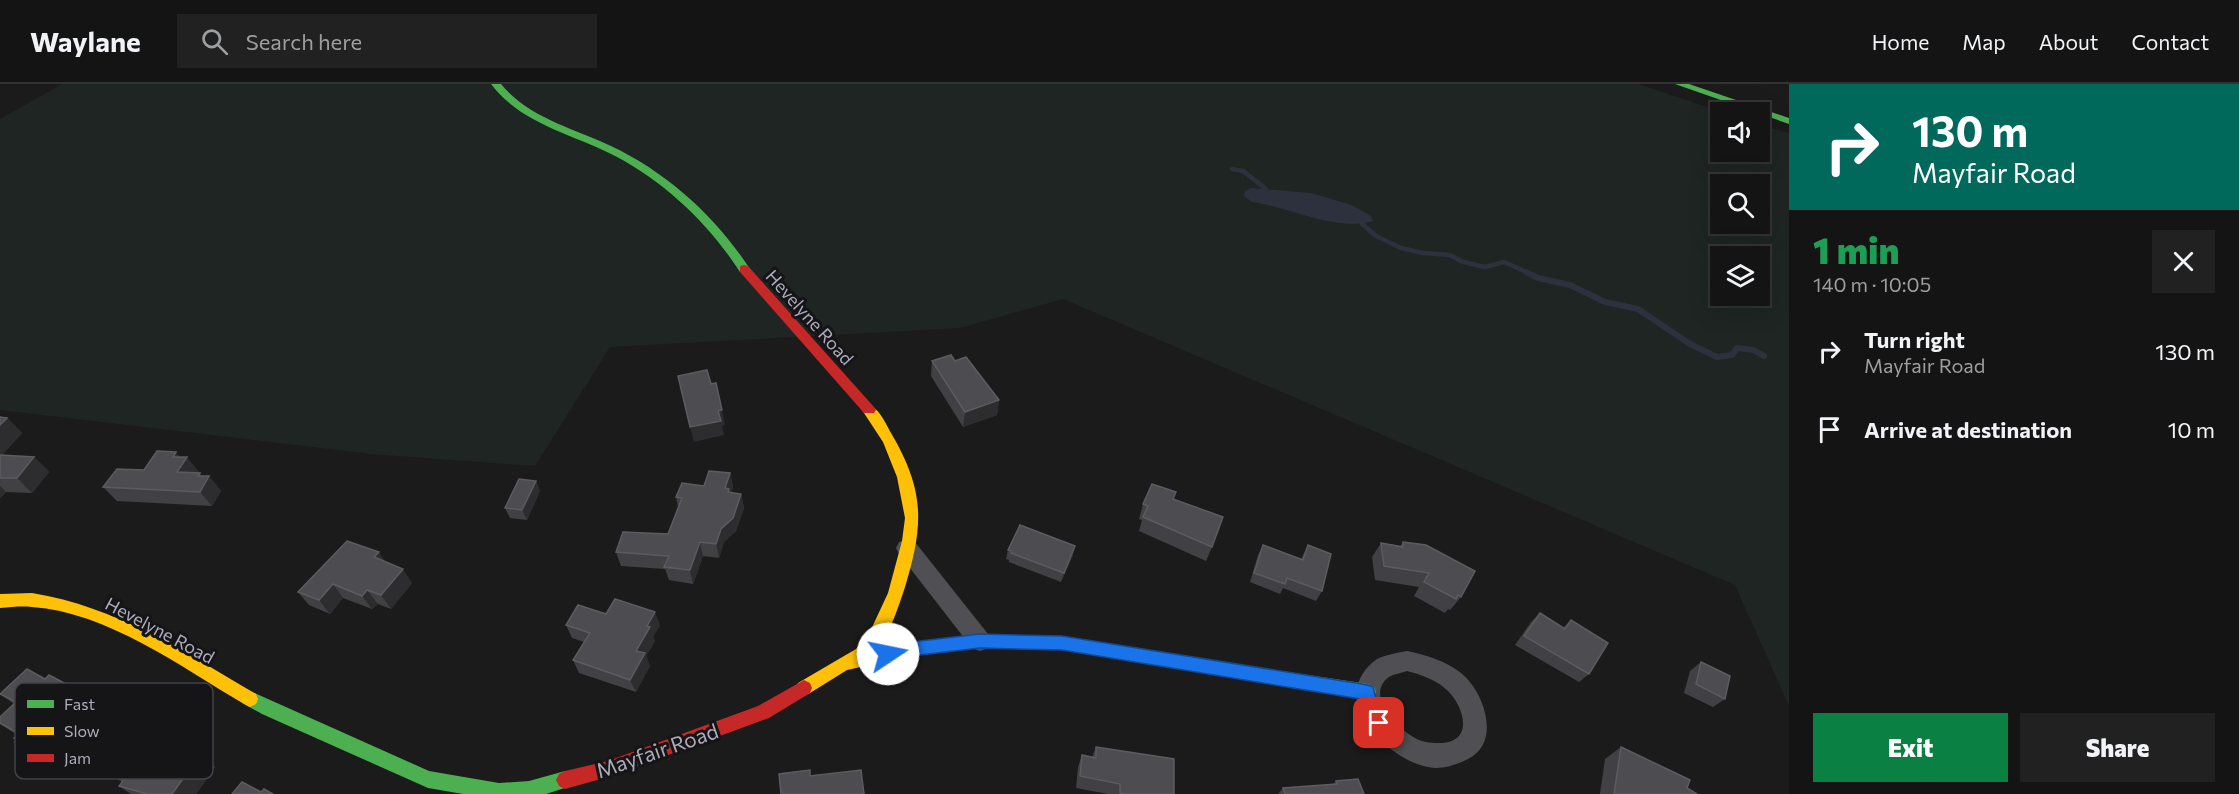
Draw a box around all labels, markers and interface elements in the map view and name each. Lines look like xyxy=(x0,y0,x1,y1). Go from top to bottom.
search box xyxy=(177,14,597,68)
text: Waylane xyxy=(30,24,141,58)
icon: search xyxy=(198,25,231,58)
text: Search here xyxy=(246,28,362,55)
text: Home xyxy=(1872,29,1929,54)
text: Map xyxy=(1962,29,2006,54)
text: About xyxy=(2039,29,2098,54)
text: Contact xyxy=(2131,29,2209,54)
map controls xyxy=(1710,102,1770,306)
button: sound xyxy=(1710,102,1770,162)
text: 130 m xyxy=(1912,104,2028,156)
icon: right xyxy=(1813,108,1891,186)
text: Mayfair Road xyxy=(1912,156,2076,189)
button: search xyxy=(1710,174,1770,234)
text: 1 min xyxy=(1813,227,1899,271)
button: close xyxy=(2152,230,2215,293)
button: layers xyxy=(1710,246,1770,306)
street label: Hevelyne Road xyxy=(762,265,858,369)
text: 140 m · 10:05 xyxy=(1813,272,1931,296)
text: Turn right xyxy=(1864,326,1965,353)
icon: right xyxy=(1813,335,1846,368)
text: 130 m xyxy=(2155,338,2215,365)
text: Mayfair Road xyxy=(1864,353,1985,377)
icon: arrive xyxy=(1813,413,1846,446)
text: Arrive at destination xyxy=(1864,416,2072,443)
text: 10 m xyxy=(2168,416,2215,443)
street label: Hevelyne Road xyxy=(102,592,218,668)
position arrow xyxy=(856,622,920,686)
legend xyxy=(15,683,213,779)
text: Fast xyxy=(64,694,95,713)
pin xyxy=(1353,697,1404,748)
icon: arrive xyxy=(1362,706,1395,739)
button: Exit xyxy=(1813,713,2008,782)
button: Share xyxy=(2020,713,2215,782)
street label: Mayfair Road xyxy=(593,717,721,783)
text: Slow xyxy=(64,721,100,740)
text: Jam xyxy=(64,748,91,767)

